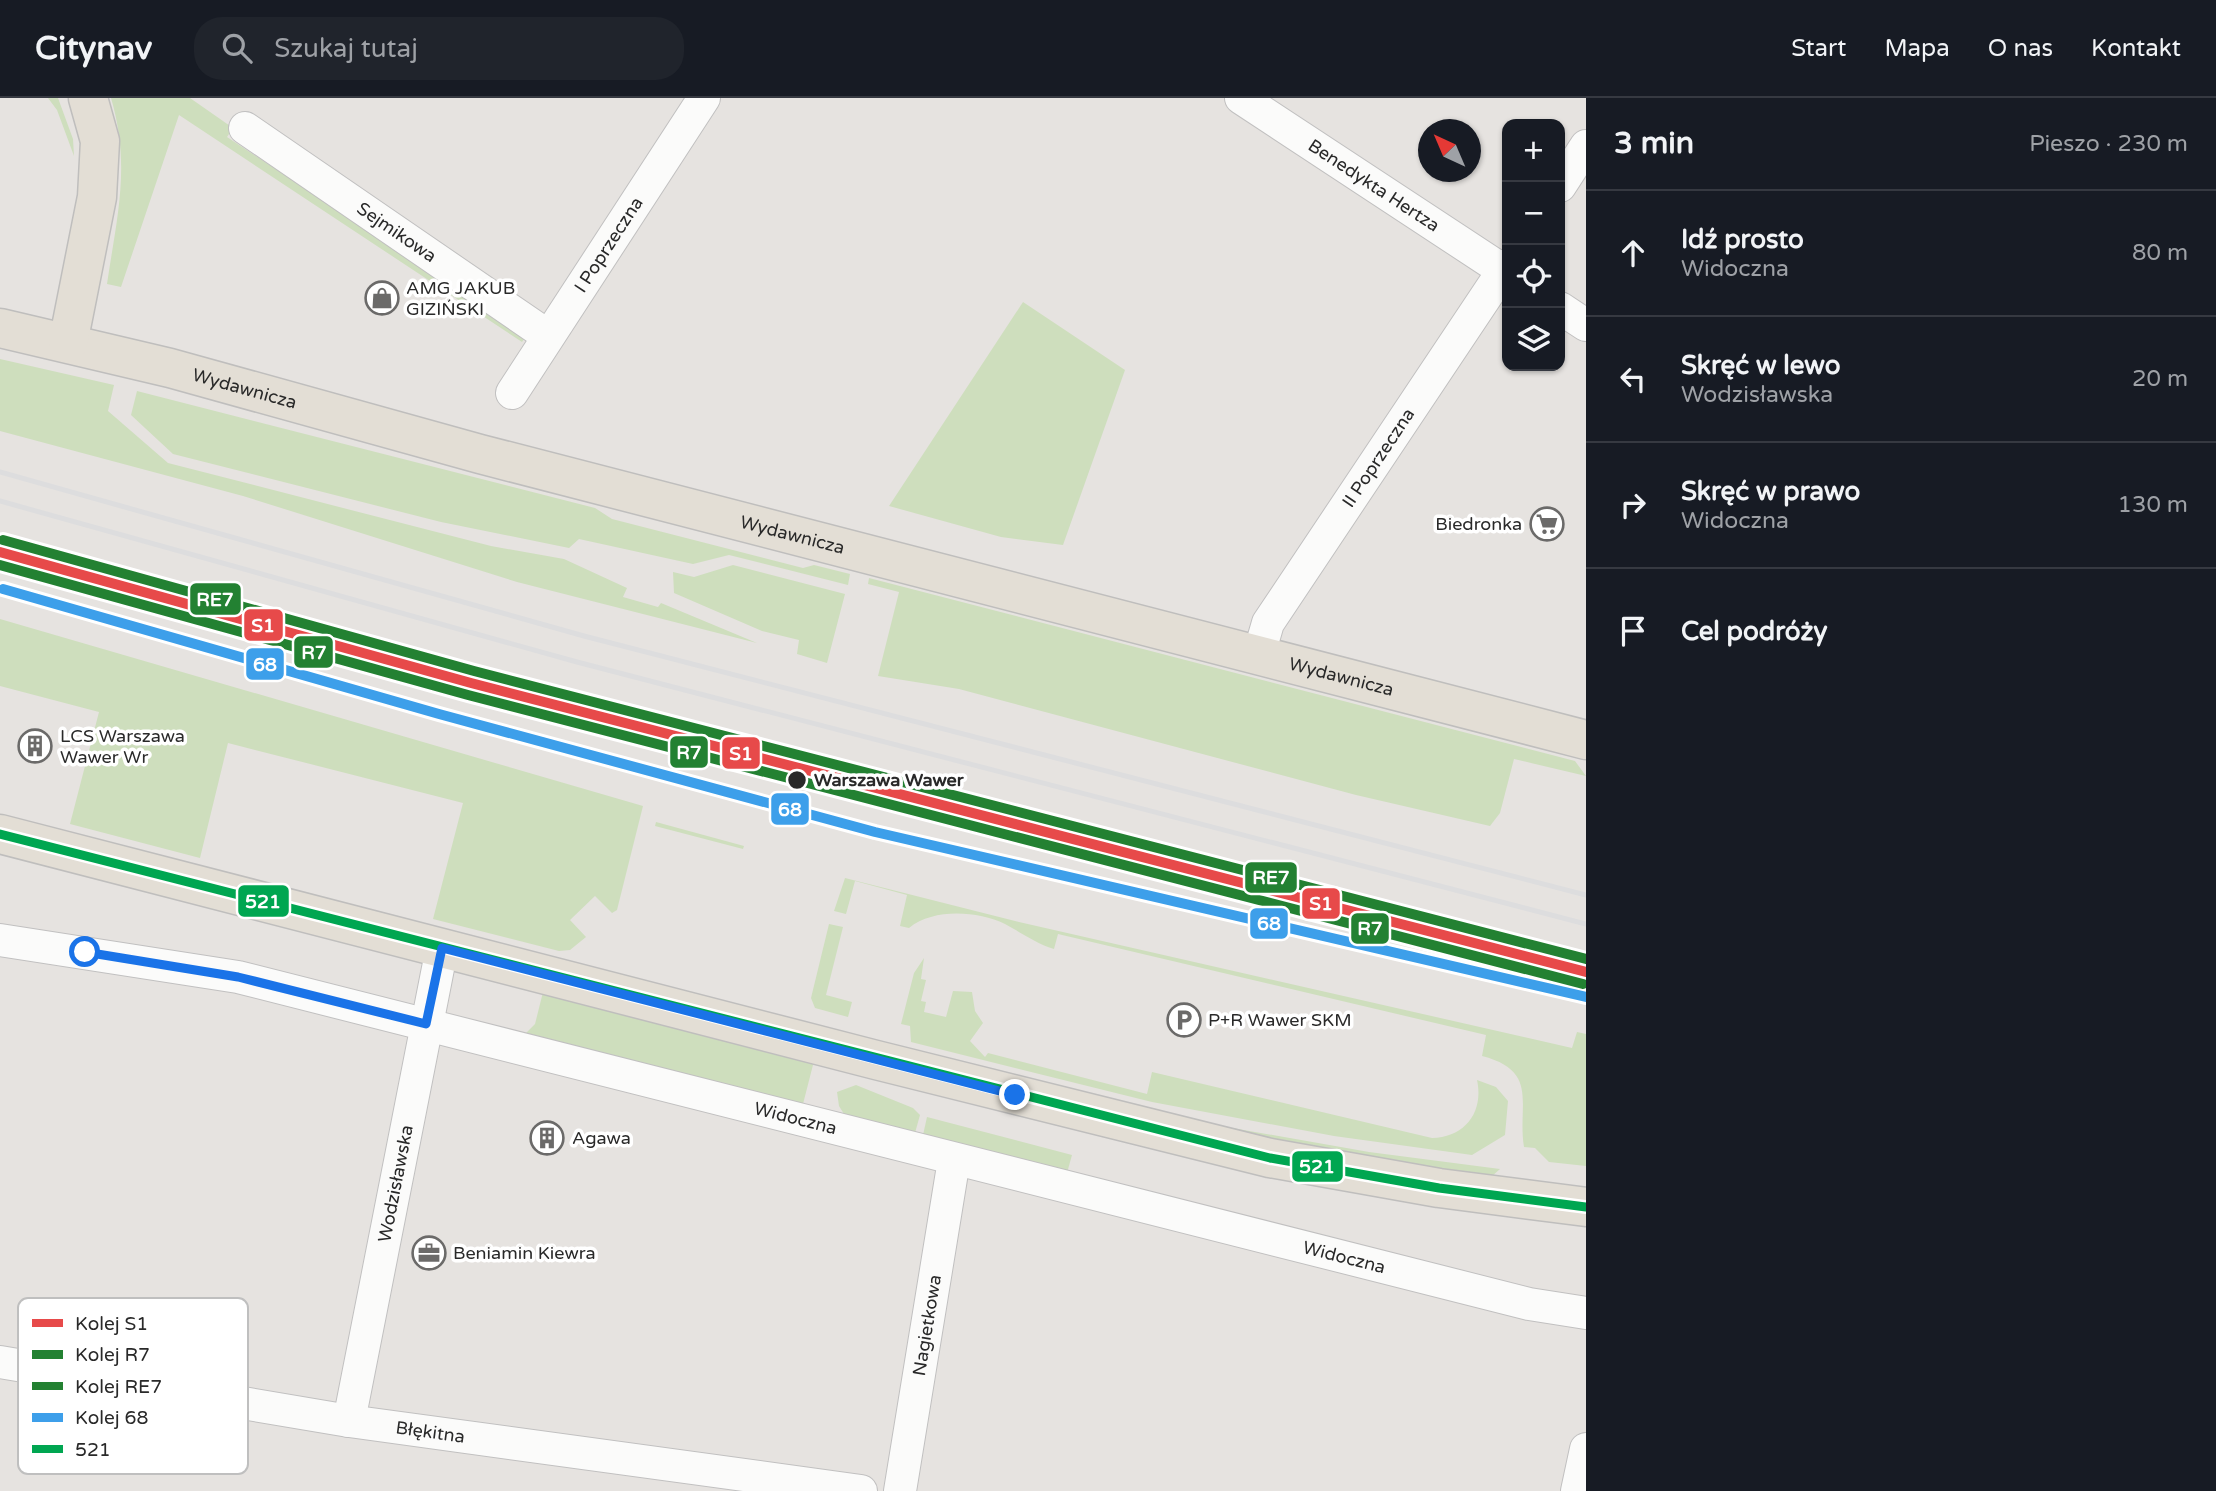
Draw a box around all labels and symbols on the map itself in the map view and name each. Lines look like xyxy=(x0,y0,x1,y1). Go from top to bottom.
north arrow xyxy=(1418,119,1481,182)
street label: Benedykta Hertza xyxy=(1304,134,1444,237)
street label: I Poprzeczna xyxy=(569,193,648,297)
street label: Sejmikowa xyxy=(353,197,441,267)
place label: AMG JAKUB GIZIŃSKI xyxy=(406,277,515,320)
shop icon: AMG JAKUB GIZIŃSKI xyxy=(363,279,401,317)
street label: Wydawnicza xyxy=(190,364,299,414)
street label: II Poprzeczna xyxy=(1337,404,1419,512)
supermarket icon: Biedronka xyxy=(1528,505,1566,543)
street label: Wydawnicza xyxy=(738,511,847,559)
place label: Biedronka xyxy=(1435,513,1522,535)
line badge: RE7 xyxy=(189,582,242,616)
text: RE7 xyxy=(196,589,234,611)
line badge: S1 xyxy=(243,608,284,642)
text: S1 xyxy=(251,615,275,637)
line badge: R7 xyxy=(293,635,334,669)
text: R7 xyxy=(301,642,327,664)
line badge: 68 xyxy=(245,647,285,681)
street label: Wydawnicza xyxy=(1287,653,1396,701)
text: 68 xyxy=(253,654,277,676)
place label: LCS Warszawa Wawer Wr xyxy=(60,725,185,768)
building icon: LCS Warszawa Wawer Wr xyxy=(16,727,54,765)
line badge: R7 xyxy=(669,735,709,769)
line badge: S1 xyxy=(721,736,761,770)
text: R7 xyxy=(676,742,702,764)
text: S1 xyxy=(729,743,753,765)
marker: Warszawa Wawer xyxy=(786,769,808,791)
place label: Warszawa Wawer xyxy=(814,769,965,791)
line badge: 68 xyxy=(770,792,810,826)
text: 68 xyxy=(778,799,802,821)
line badge: RE7 xyxy=(1244,861,1298,894)
text: RE7 xyxy=(1252,867,1290,889)
line badge: 521 xyxy=(237,884,290,918)
line badge: S1 xyxy=(1301,887,1341,920)
text: 521 xyxy=(245,891,281,913)
text: S1 xyxy=(1309,893,1333,915)
line badge: 68 xyxy=(1249,907,1289,940)
line badge: R7 xyxy=(1350,912,1390,945)
text: 68 xyxy=(1257,913,1281,935)
text: R7 xyxy=(1357,918,1383,940)
route start xyxy=(69,936,100,967)
parking icon: P+R Wawer SKM xyxy=(1165,1001,1203,1039)
place label: P+R Wawer SKM xyxy=(1208,1009,1352,1031)
route end xyxy=(999,1079,1030,1110)
street label: Widoczna xyxy=(752,1097,839,1139)
building icon: Agawa xyxy=(528,1119,566,1157)
street label: Wodzisławska xyxy=(373,1123,418,1244)
place label: Agawa xyxy=(572,1127,631,1149)
line badge: 521 xyxy=(1291,1150,1344,1183)
text: 521 xyxy=(1299,1156,1335,1178)
office icon: Beniamin Kiewra xyxy=(410,1234,448,1272)
street label: Widoczna xyxy=(1301,1236,1388,1278)
place label: Beniamin Kiewra xyxy=(453,1242,596,1264)
street label: Nagietkowa xyxy=(908,1273,946,1377)
legend xyxy=(18,1298,248,1474)
text: Kolej S1 xyxy=(75,1313,148,1335)
text: Kolej R7 xyxy=(75,1344,150,1366)
text: Kolej RE7 xyxy=(75,1376,162,1398)
text: Kolej 68 xyxy=(75,1407,148,1429)
street label: Błękitna xyxy=(394,1416,466,1448)
text: 521 xyxy=(75,1439,111,1461)

